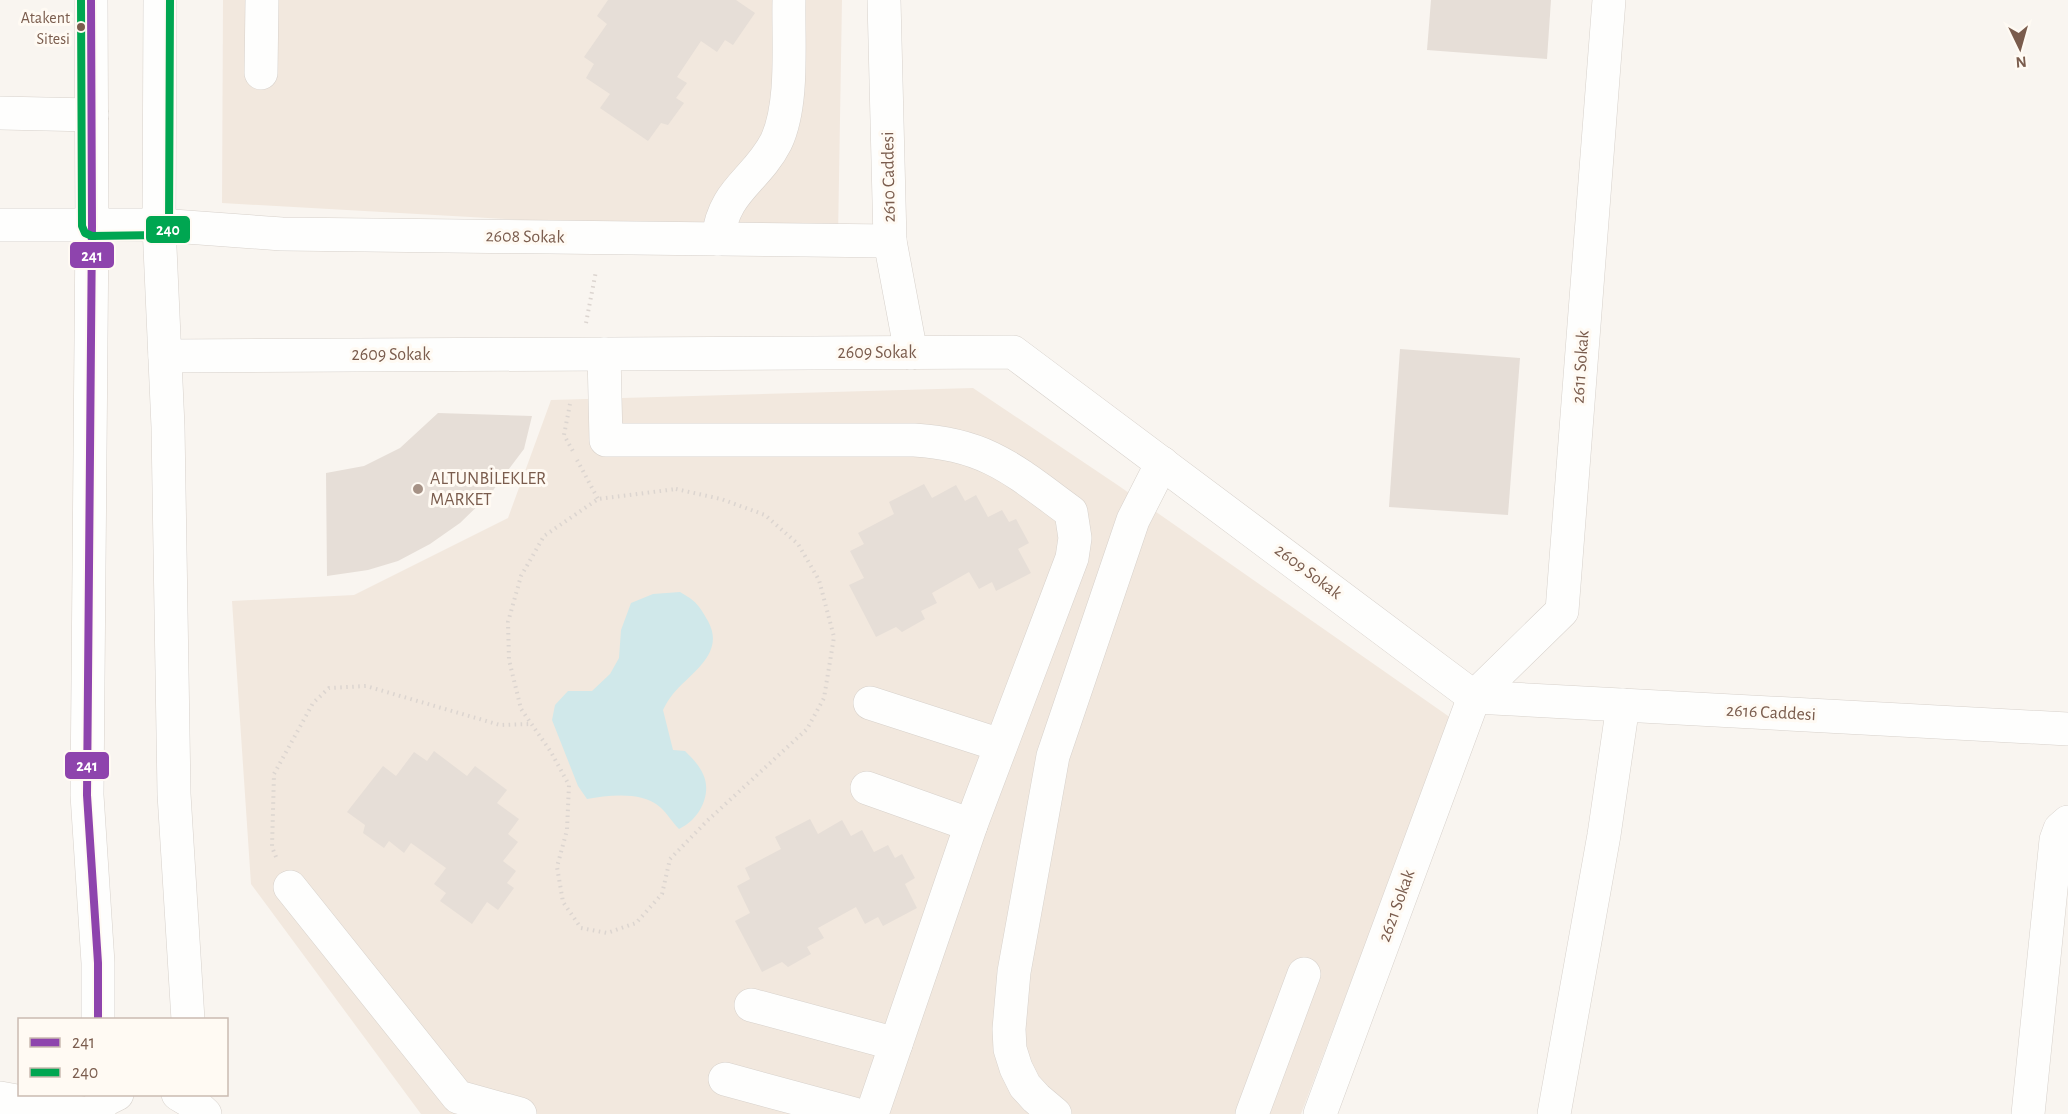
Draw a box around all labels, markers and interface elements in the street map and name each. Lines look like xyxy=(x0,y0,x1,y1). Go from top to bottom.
place label: Atakent Sitesi xyxy=(21,10,70,47)
north arrow xyxy=(1990,18,2050,78)
marker: Atakent Sitesi xyxy=(75,21,87,33)
text: N xyxy=(2015,53,2027,70)
street label: 2610 Caddesi xyxy=(879,131,899,223)
line badge: 240 xyxy=(145,215,191,244)
text: 240 xyxy=(156,222,180,238)
street label: 2608 Sokak xyxy=(485,227,565,247)
line badge: 241 xyxy=(69,241,115,269)
text: 241 xyxy=(81,248,103,264)
street label: 2611 Sokak xyxy=(1569,329,1593,404)
street label: 2609 Sokak xyxy=(838,344,917,362)
street label: 2609 Sokak xyxy=(352,346,431,364)
place label: ALTUNBİLEKLER MARKET xyxy=(430,468,546,509)
marker: ALTUNBİLEKLER MARKET xyxy=(411,482,425,496)
street label: 2609 Sokak xyxy=(1271,541,1346,603)
street label: 2616 Caddesi xyxy=(1726,702,1816,724)
line badge: 241 xyxy=(64,751,110,780)
text: 241 xyxy=(76,758,98,774)
street label: 2621 Sokak xyxy=(1376,867,1419,944)
legend xyxy=(18,1018,228,1096)
text: 241 xyxy=(72,1034,95,1052)
text: 240 xyxy=(72,1064,98,1082)

